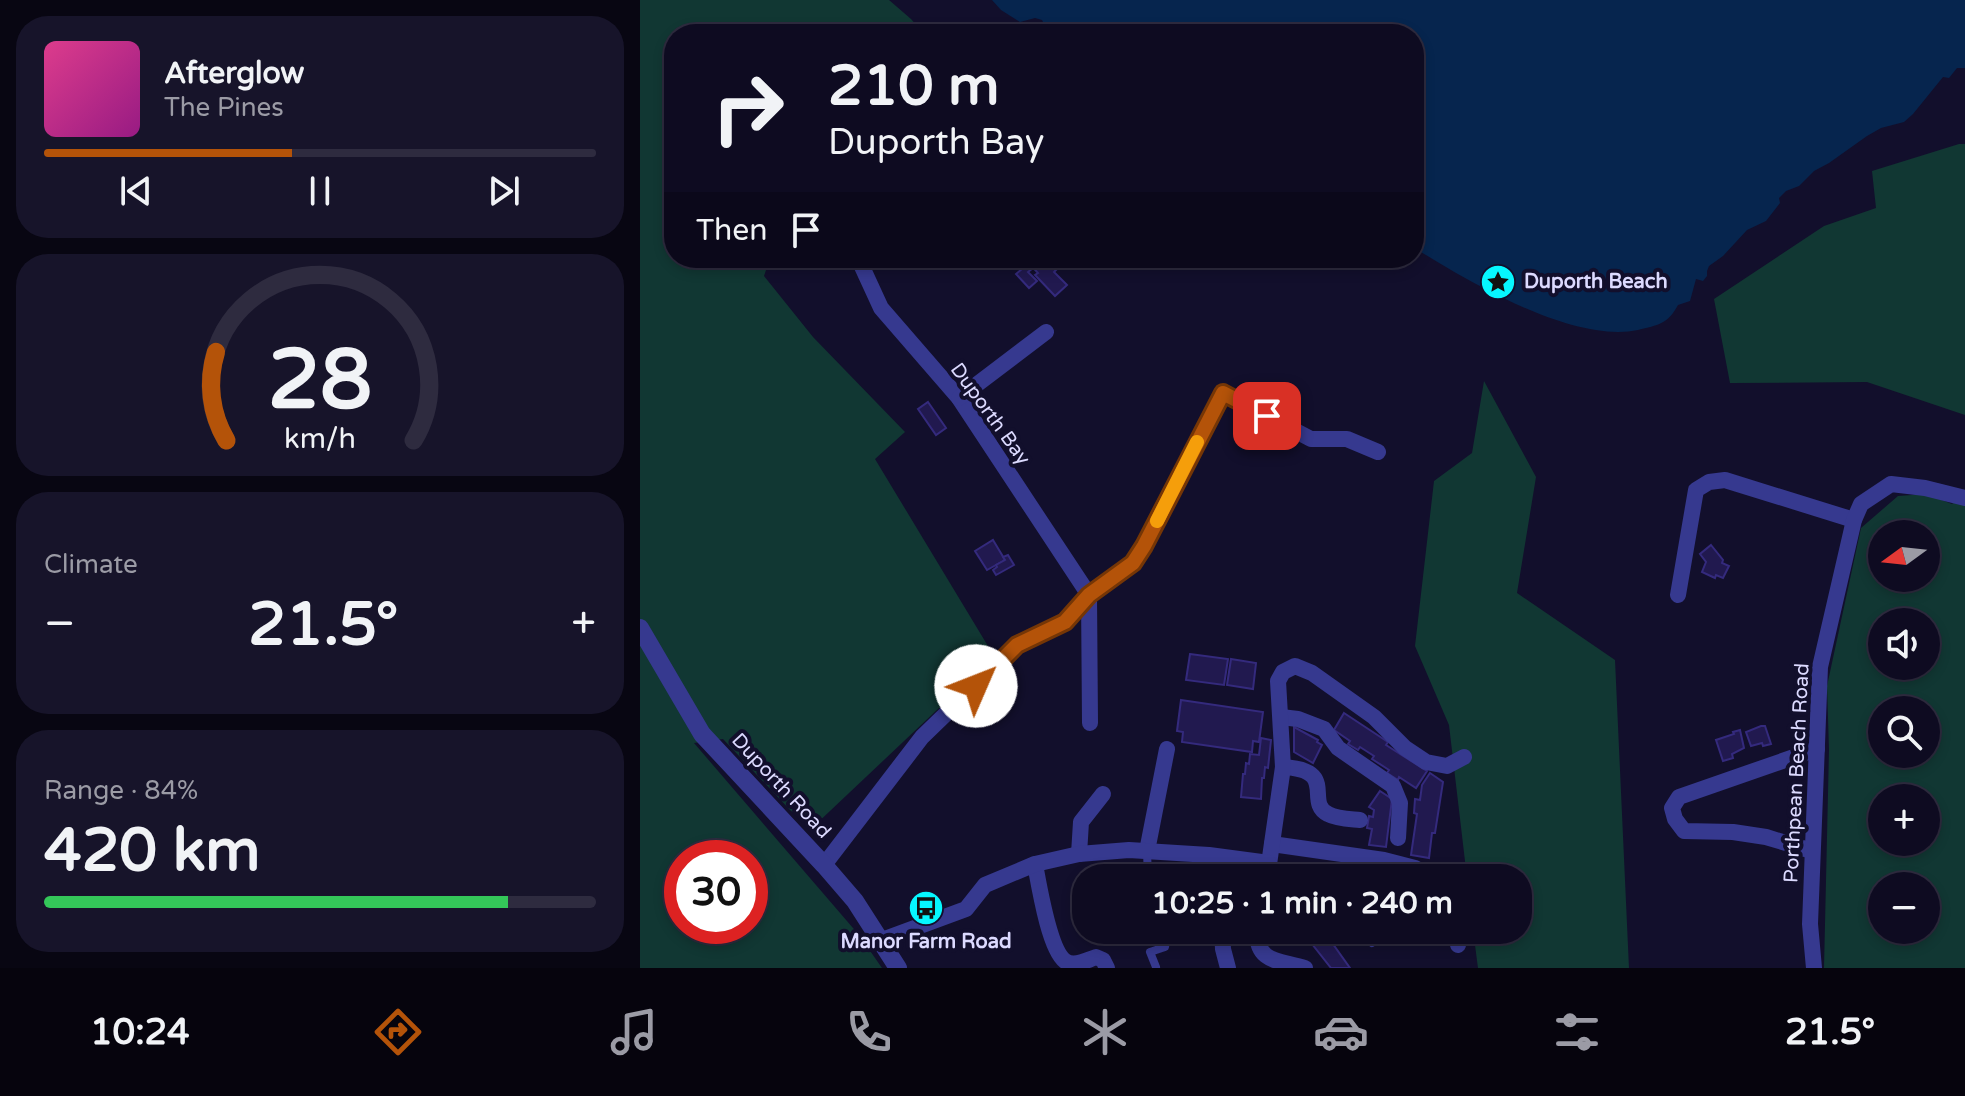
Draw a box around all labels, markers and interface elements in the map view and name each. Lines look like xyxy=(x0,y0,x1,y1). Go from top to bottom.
text: 210 m xyxy=(828,53,999,120)
text: Afterglow xyxy=(164,55,304,92)
icon: right xyxy=(696,56,800,160)
text: The Pines xyxy=(164,92,284,123)
text: Duporth Bay xyxy=(828,121,1044,164)
icon: previous xyxy=(114,169,158,213)
icon: pause xyxy=(298,169,342,213)
icon: next xyxy=(482,169,526,213)
icon: arrive xyxy=(784,208,828,252)
text: Then xyxy=(696,212,768,249)
place icon: Duporth Beach xyxy=(1479,263,1517,301)
place label: Duporth Beach xyxy=(1524,270,1668,294)
text: 28 xyxy=(268,331,372,431)
street label: Duporth Bay xyxy=(945,358,1035,470)
pin xyxy=(1233,382,1301,450)
icon: arrive xyxy=(1245,394,1289,438)
text: km/h xyxy=(284,422,356,456)
north arrow xyxy=(1868,520,1940,592)
map controls xyxy=(1868,520,1940,944)
text: Climate xyxy=(44,549,138,580)
text: 21.5° xyxy=(248,589,398,661)
text: − xyxy=(44,598,75,651)
text: + xyxy=(571,598,596,651)
button: sound xyxy=(1868,608,1940,680)
position arrow xyxy=(934,644,1018,728)
street label: Porthpean Beach Road xyxy=(1779,663,1815,883)
button: search xyxy=(1868,696,1940,768)
street label: Duporth Road xyxy=(726,729,836,843)
text: Range · 84% xyxy=(44,775,198,806)
button: + xyxy=(1868,784,1940,856)
text: 420 km xyxy=(44,815,260,887)
speed limit sign: 30 xyxy=(664,840,768,944)
button: − xyxy=(1868,872,1940,944)
text: 10:25 · 1 min · 240 m xyxy=(1151,885,1453,922)
bus stop icon: Manor Farm Road xyxy=(907,889,945,927)
place label: Manor Farm Road xyxy=(840,930,1012,954)
icon: directions xyxy=(370,1004,426,1060)
icon: music xyxy=(606,1004,662,1060)
icon: phone xyxy=(841,1004,897,1060)
icon: climate xyxy=(1077,1004,1133,1060)
icon: car xyxy=(1313,1004,1369,1060)
icon: filters xyxy=(1549,1004,1605,1060)
text: 10:24 xyxy=(90,1011,190,1054)
text: 21.5° xyxy=(1785,1011,1875,1054)

